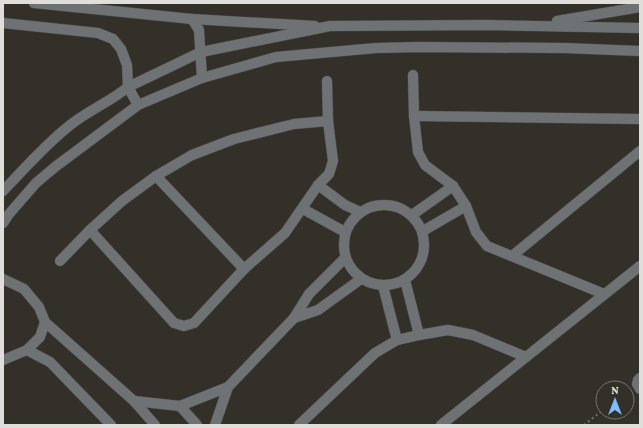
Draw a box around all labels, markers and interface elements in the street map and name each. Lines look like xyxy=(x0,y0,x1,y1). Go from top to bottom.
north arrow xyxy=(595,380,635,420)
text: N xyxy=(611,384,619,396)

